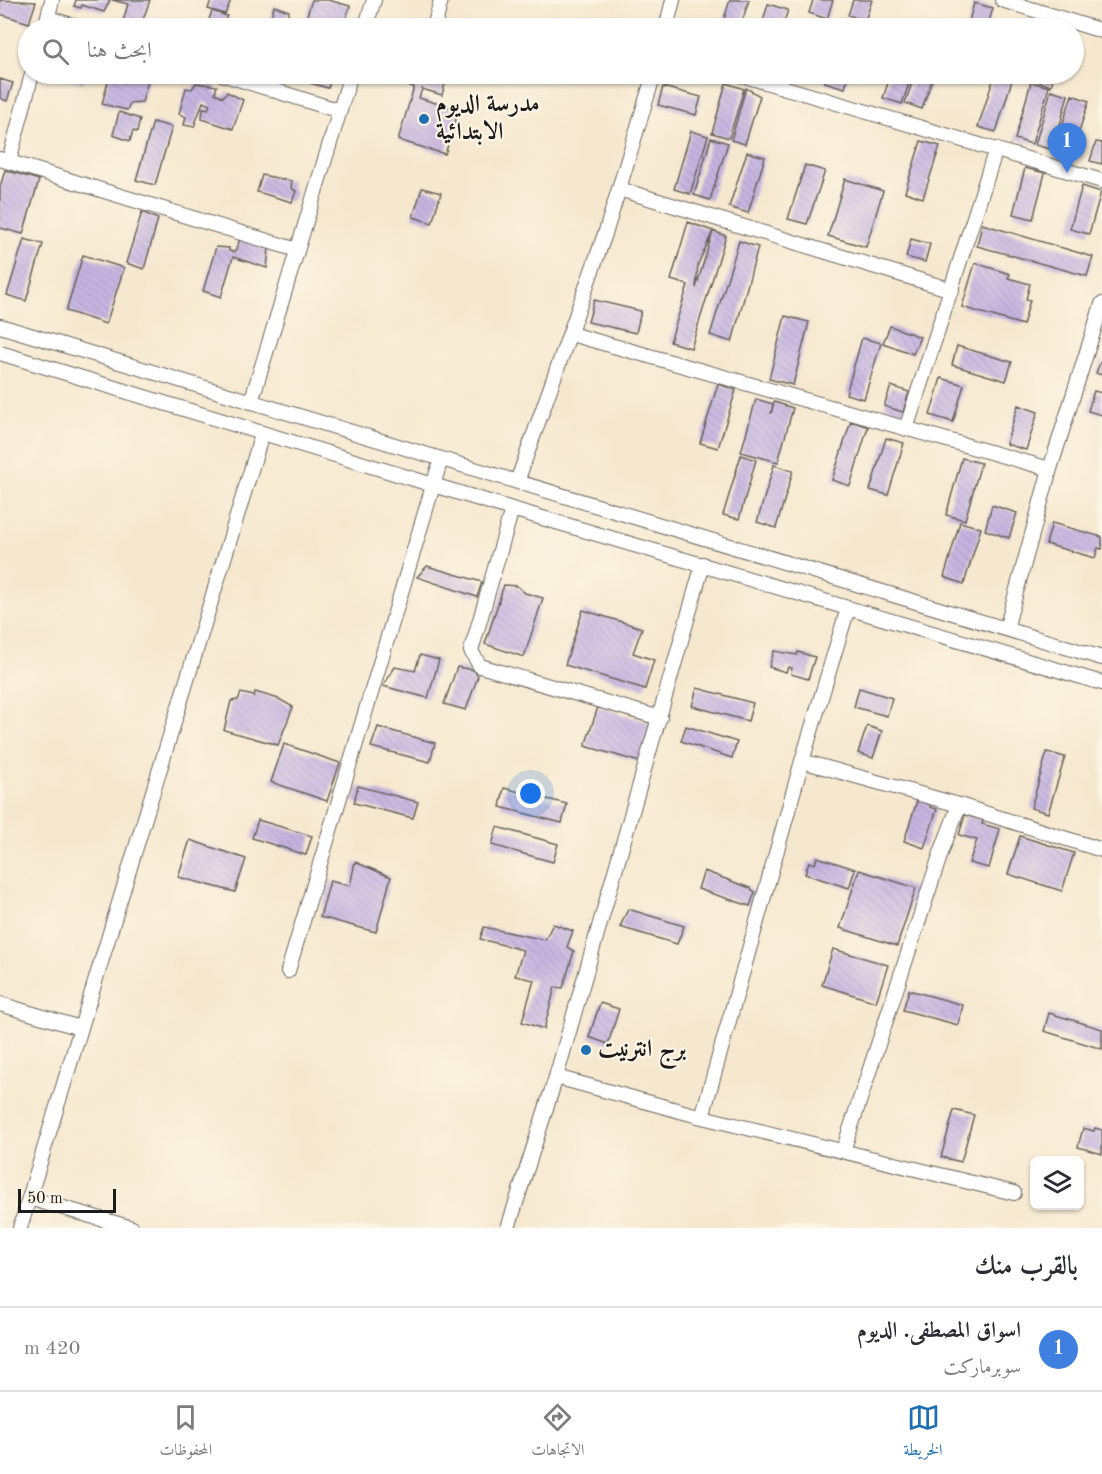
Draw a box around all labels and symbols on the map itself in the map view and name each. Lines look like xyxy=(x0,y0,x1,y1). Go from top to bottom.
place label: مدرسة الديوم الابتدائية xyxy=(436,93,540,146)
marker: مدرسة الديوم الابتدائية xyxy=(417,112,431,126)
pin: 1 xyxy=(1048,124,1086,173)
your location xyxy=(516,779,545,808)
place label: برج انترنيت xyxy=(598,1038,687,1070)
marker: برج انترنيت xyxy=(579,1043,593,1057)
scale bar xyxy=(18,1186,116,1214)

